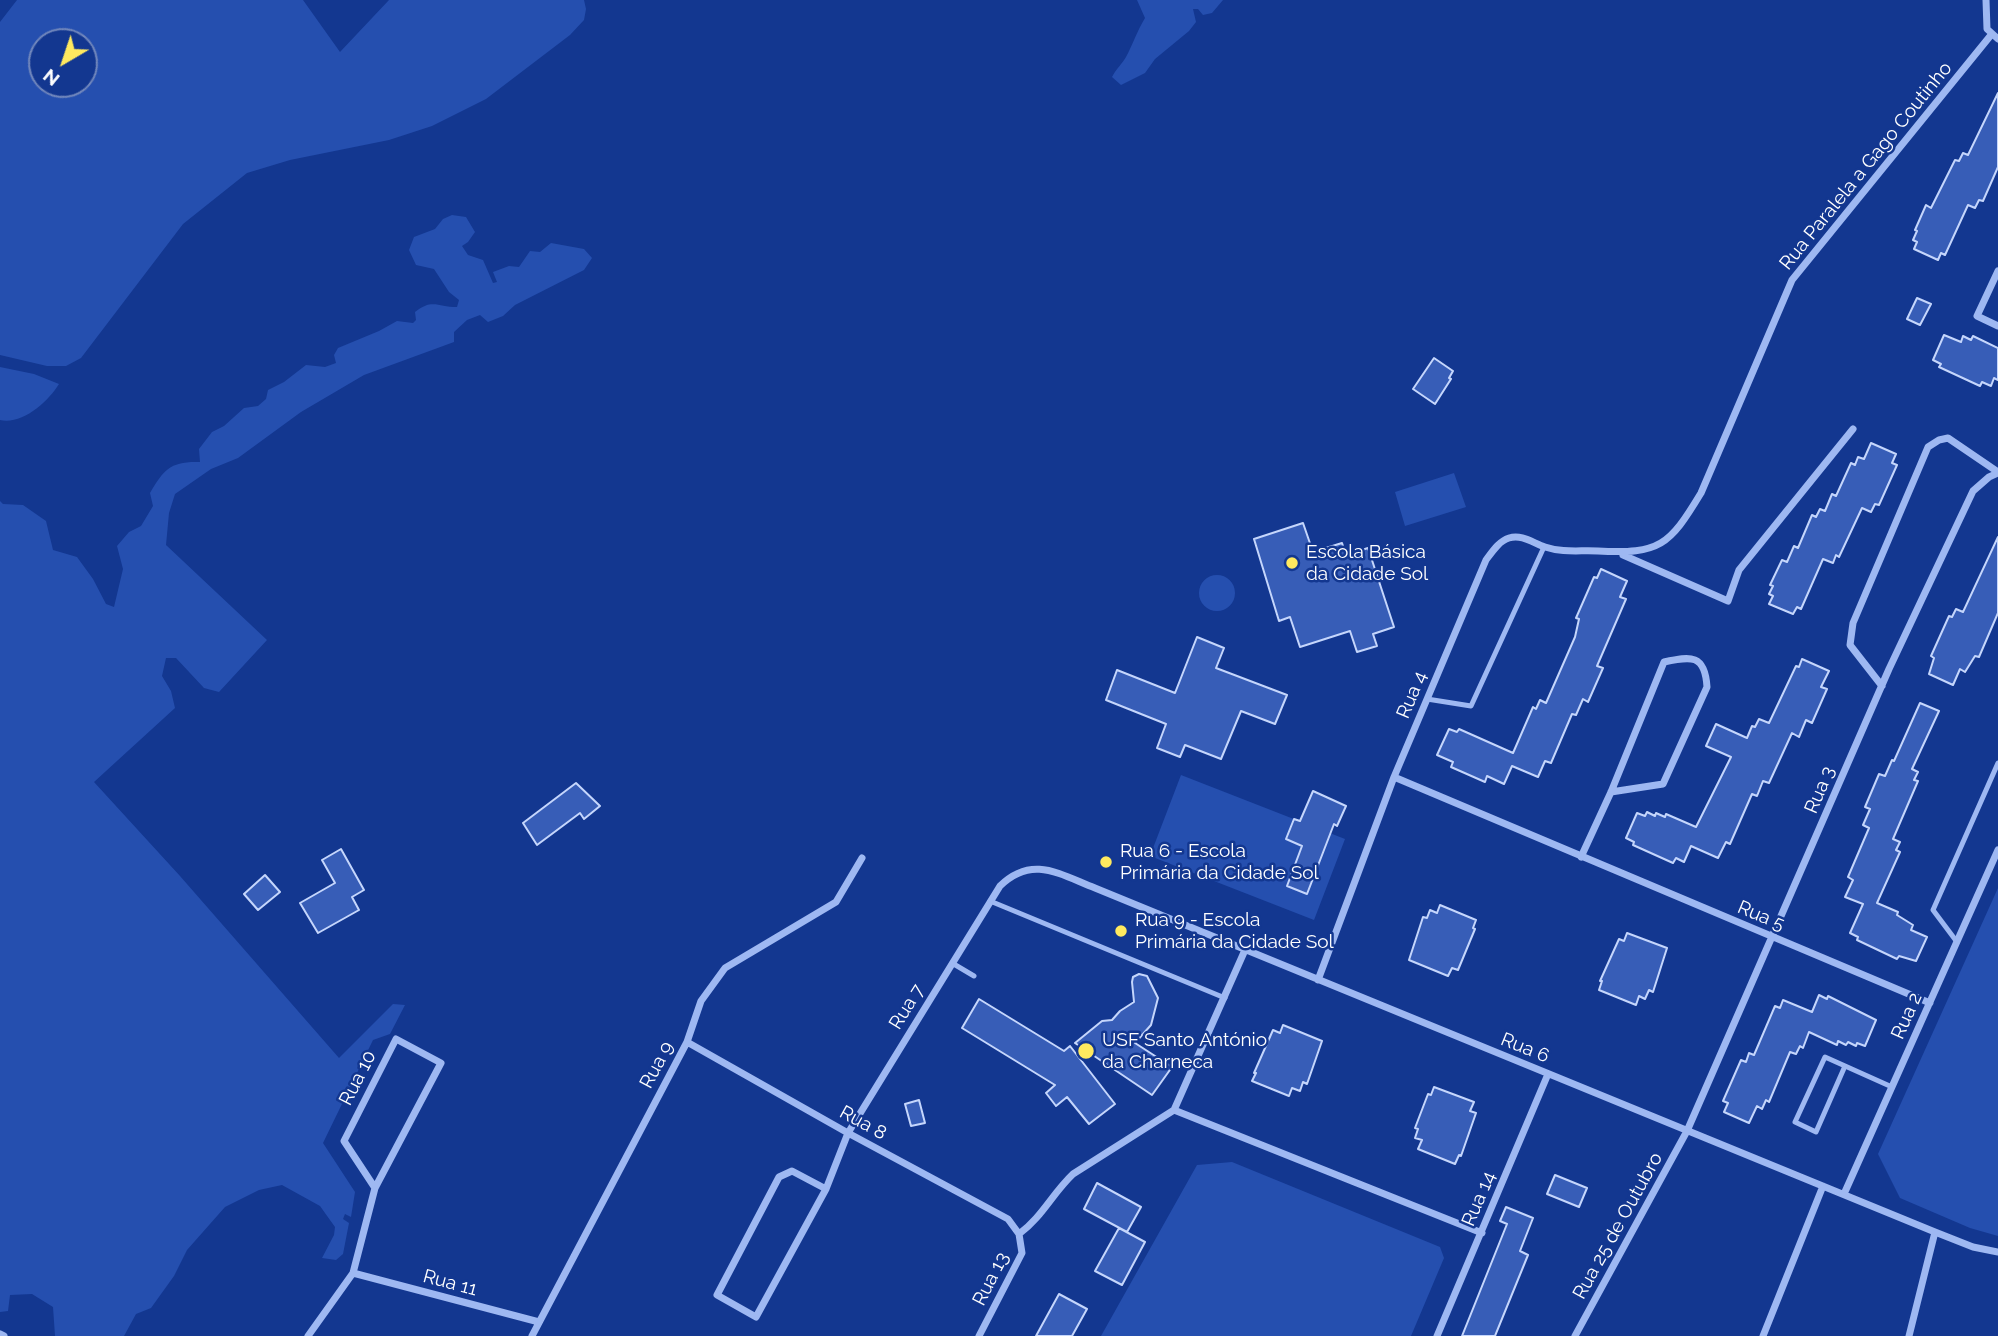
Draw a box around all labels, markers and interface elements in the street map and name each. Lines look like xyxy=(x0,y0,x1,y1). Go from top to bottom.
north arrow xyxy=(28,28,98,98)
street label: Rua Paralela a Gago Coutinho xyxy=(1775,57,1957,275)
text: N xyxy=(38,65,64,91)
place label: Escola Básica da Cidade Sol xyxy=(1306,541,1428,585)
marker: Escola Básica da Cidade Sol xyxy=(1284,555,1300,571)
street label: Rua 4 xyxy=(1392,668,1432,722)
street label: Rua 3 xyxy=(1800,763,1840,817)
place label: Rua 6 - Escola Primária da Cidade Sol xyxy=(1120,840,1319,884)
marker: Rua 6 - Escola Primária da Cidade Sol xyxy=(1098,854,1114,870)
street label: Rua 5 xyxy=(1734,896,1788,936)
place label: Rua 9 - Escola Primária da Cidade Sol xyxy=(1135,909,1334,953)
marker: Rua 9 - Escola Primária da Cidade Sol xyxy=(1113,923,1129,939)
street label: Rua 7 xyxy=(884,980,930,1034)
street label: Rua 2 xyxy=(1887,989,1927,1043)
street label: Rua 6 xyxy=(1497,1028,1553,1068)
place label: USF Santo António da Charneca xyxy=(1102,1029,1267,1073)
street label: Rua 9 xyxy=(635,1038,679,1092)
marker: USF Santo António da Charneca xyxy=(1076,1041,1096,1061)
street label: Rua 10 xyxy=(335,1047,381,1109)
street label: Rua 8 xyxy=(836,1101,890,1145)
street label: Rua 25 de Outubro xyxy=(1568,1149,1668,1303)
street label: Rua 14 xyxy=(1457,1168,1501,1230)
street label: Rua 13 xyxy=(968,1248,1014,1310)
street label: Rua 11 xyxy=(420,1265,480,1301)

